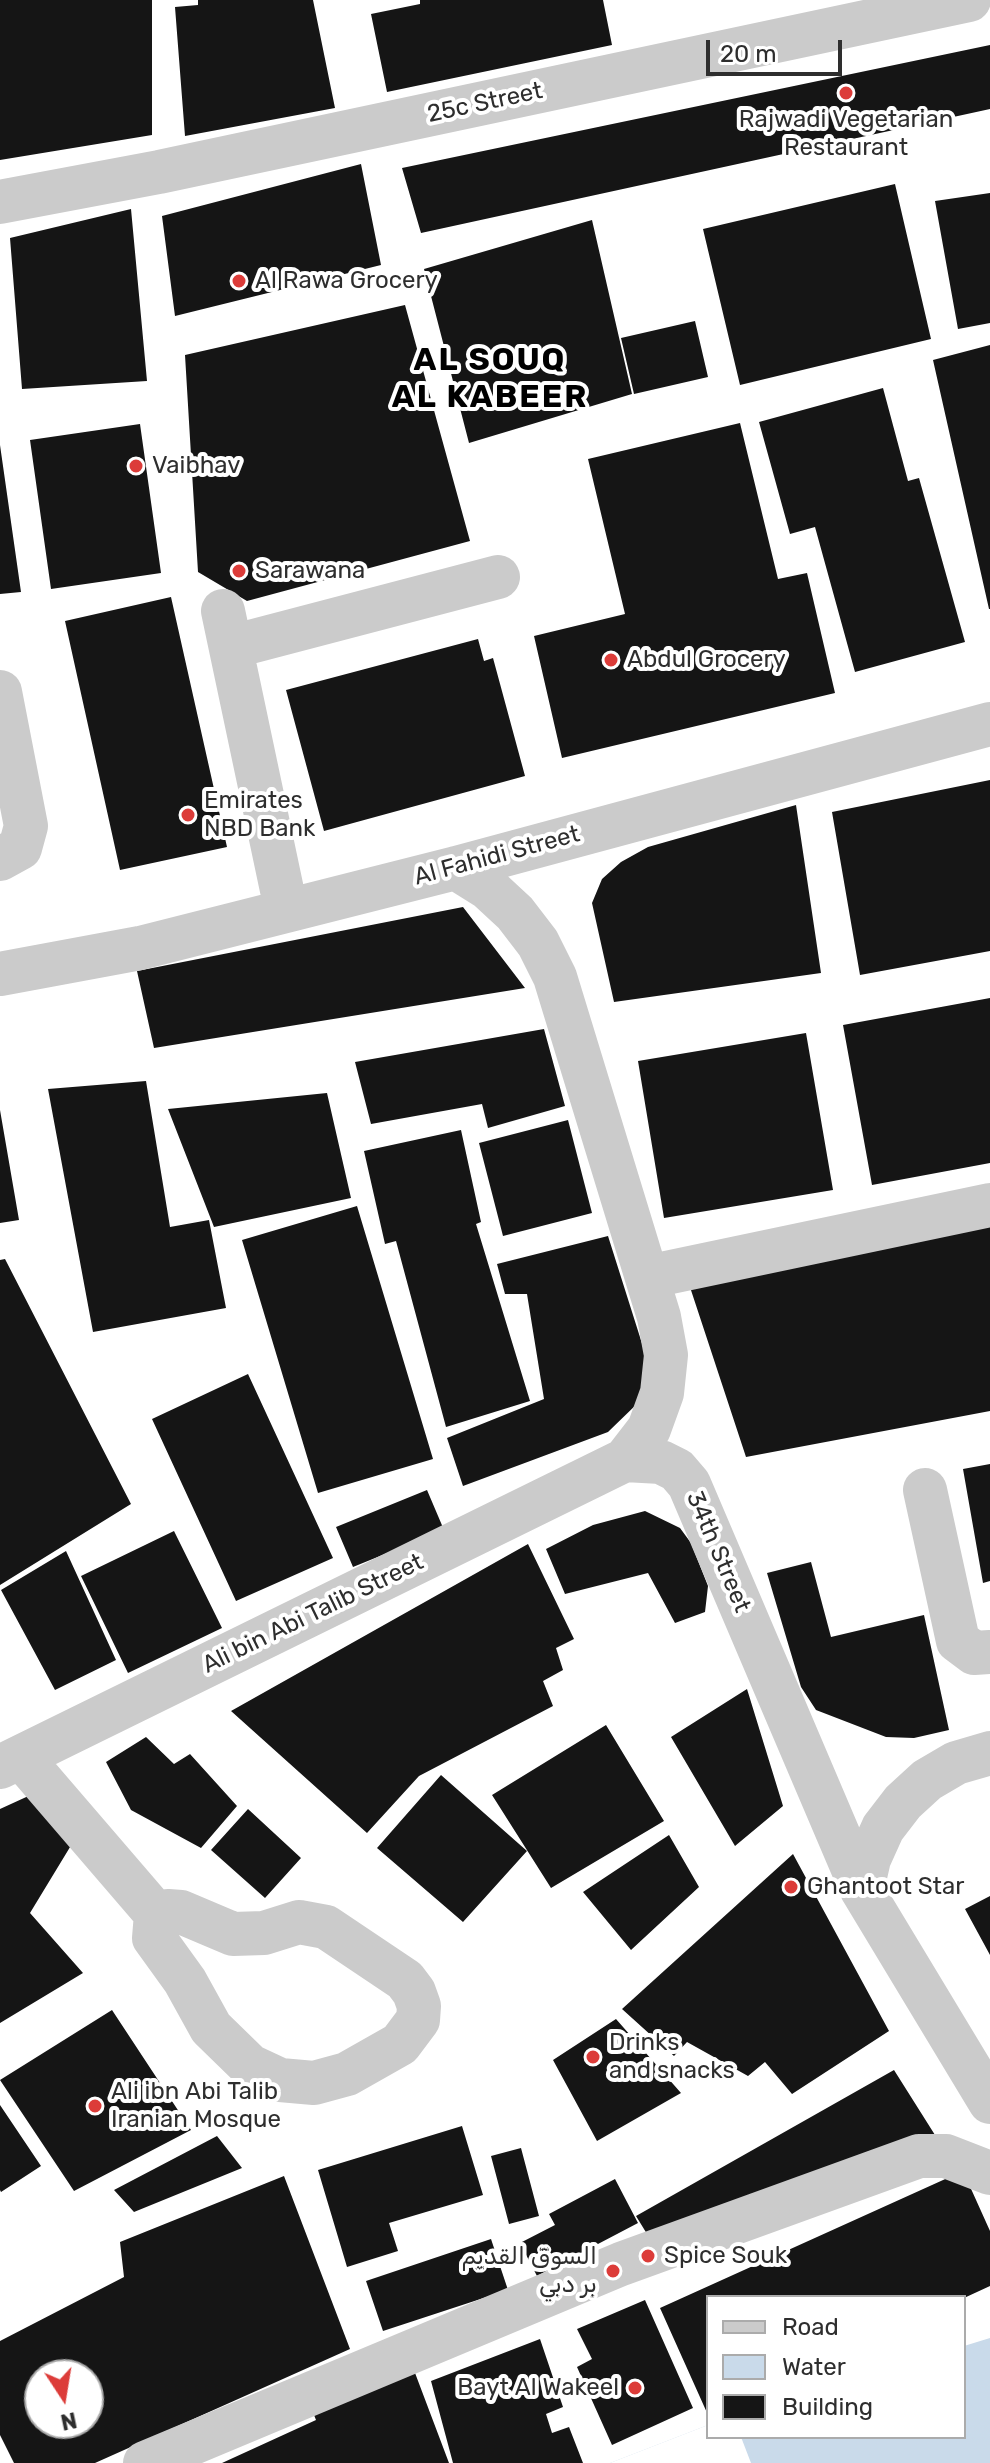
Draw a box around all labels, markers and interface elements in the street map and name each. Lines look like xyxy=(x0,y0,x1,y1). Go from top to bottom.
scale bar xyxy=(710,24,846,74)
text: 20 m xyxy=(720,40,777,68)
street label: 25c Street xyxy=(425,77,545,129)
marker: Rajwadi Vegetarian Restaurant xyxy=(837,84,855,102)
place label: Rajwadi Vegetarian Restaurant xyxy=(739,106,953,162)
place label: Al Rawa Grocery xyxy=(255,267,438,295)
marker: Al Rawa Grocery xyxy=(230,272,248,290)
district label: AL SOUQ AL KABEER xyxy=(392,342,588,417)
place label: Vaibhav xyxy=(152,452,241,480)
marker: Vaibhav xyxy=(127,457,145,475)
place label: Sarawana xyxy=(255,557,365,585)
marker: Sarawana xyxy=(230,562,248,580)
place label: Abdul Grocery xyxy=(627,646,786,674)
marker: Abdul Grocery xyxy=(602,651,620,669)
place label: Emirates NBD Bank xyxy=(204,787,315,843)
marker: Emirates NBD Bank xyxy=(179,806,197,824)
street label: Al Fahidi Street xyxy=(411,820,583,892)
street label: 34th Street xyxy=(680,1487,756,1617)
street label: Ali bin Abi Talib Street xyxy=(198,1548,428,1680)
place label: Ghantoot Star xyxy=(807,1873,964,1901)
marker: Ghantoot Star xyxy=(782,1878,800,1896)
place label: Drinks and snacks xyxy=(609,2029,735,2085)
marker: Drinks and snacks xyxy=(584,2048,602,2066)
place label: Ali ibn Abi Talib Iranian Mosque xyxy=(111,2078,281,2134)
marker: Ali ibn Abi Talib Iranian Mosque xyxy=(86,2097,104,2115)
place label: Spice Souk xyxy=(664,2242,787,2270)
place label: السوق القديم بر دبي xyxy=(461,2243,597,2299)
marker: Spice Souk xyxy=(639,2247,657,2265)
marker: السوق القديم بر دبي xyxy=(604,2262,622,2280)
legend xyxy=(706,2295,966,2439)
text: Road xyxy=(782,2313,839,2341)
text: Water xyxy=(782,2353,846,2381)
north arrow xyxy=(24,2359,104,2439)
place label: Bayt Al Wakeel xyxy=(457,2374,619,2402)
marker: Bayt Al Wakeel xyxy=(626,2379,644,2397)
text: Building xyxy=(782,2393,873,2421)
text: N xyxy=(58,2406,79,2436)

